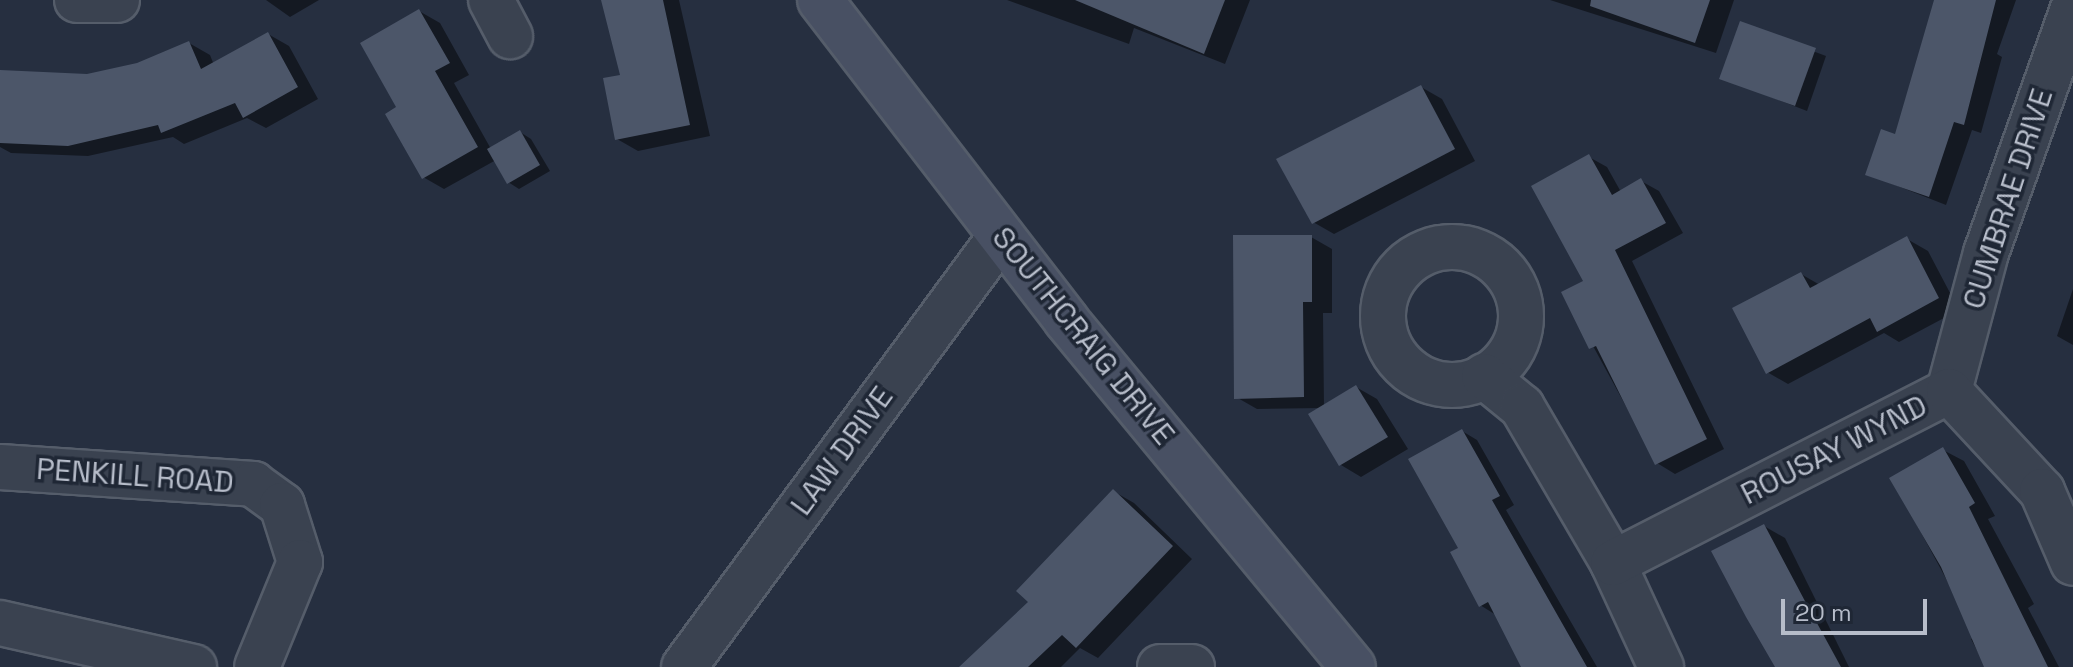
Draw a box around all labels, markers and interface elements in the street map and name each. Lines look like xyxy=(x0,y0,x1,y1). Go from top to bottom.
street label: CUMBRAE DRIVE xyxy=(1955,85,2061,313)
street label: SOUTHCRAIG DRIVE xyxy=(984,220,1182,452)
street label: LAW DRIVE xyxy=(783,380,901,522)
street label: ROUSAY WYND xyxy=(1735,388,1933,512)
street label: PENKILL ROAD xyxy=(35,451,235,501)
scale bar xyxy=(1785,583,1931,633)
text: 20 m xyxy=(1795,597,1852,628)

